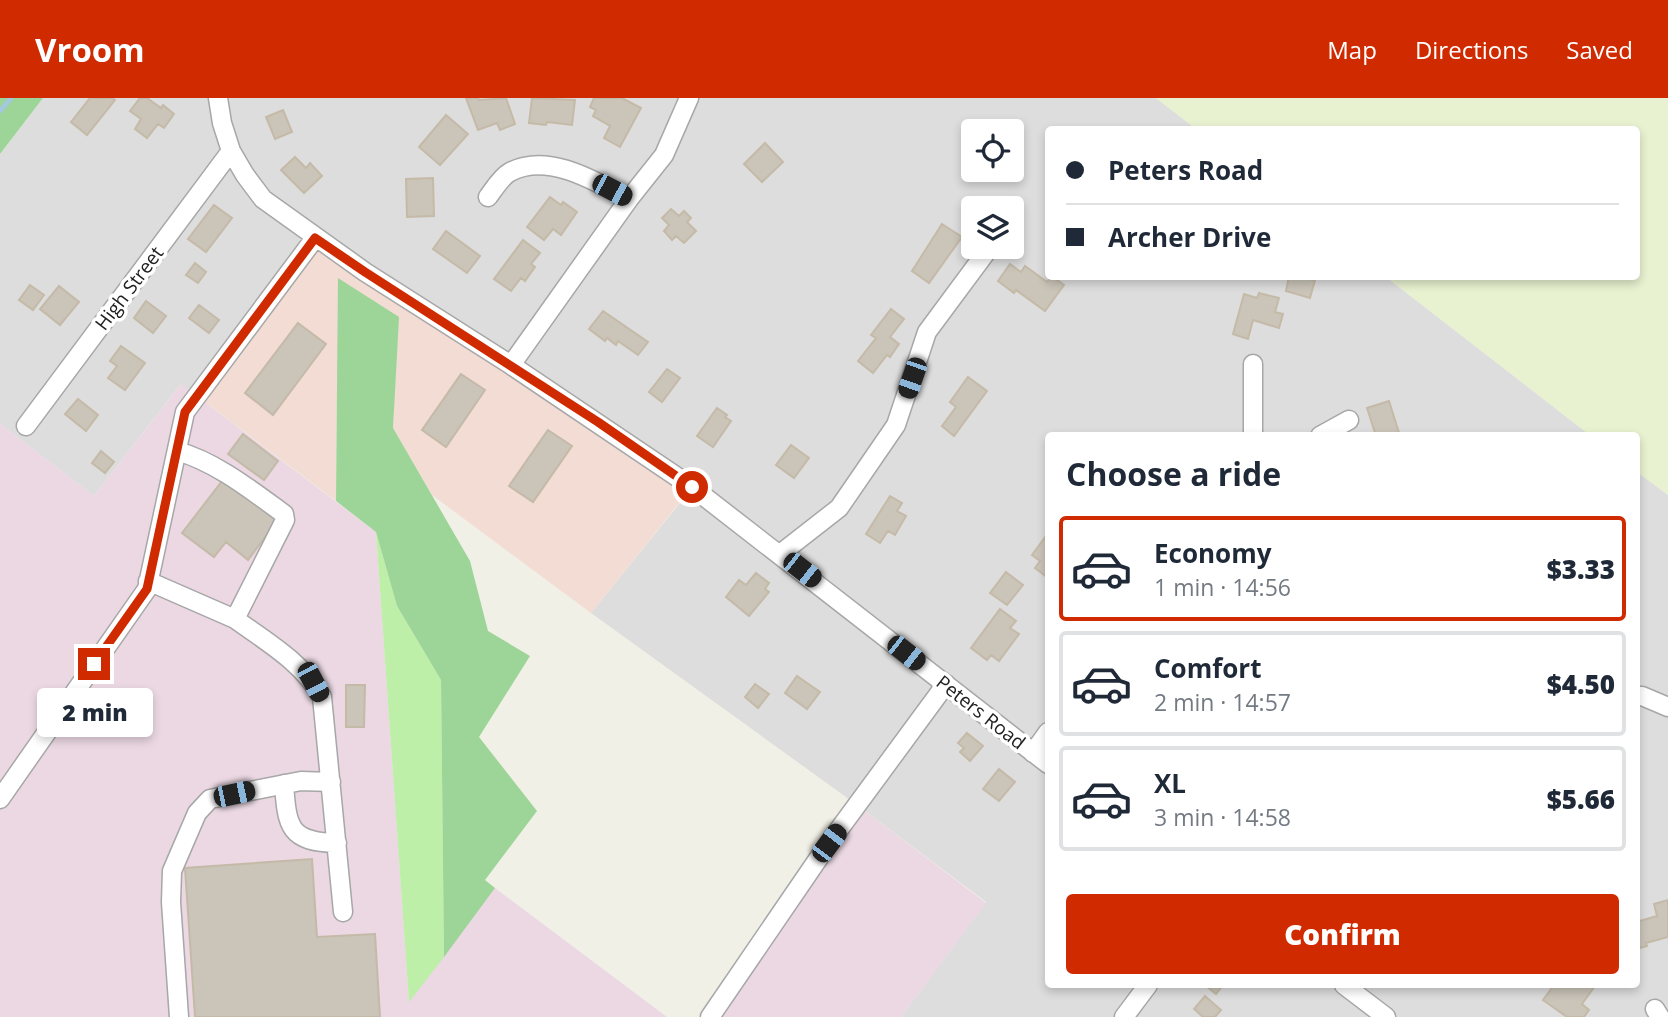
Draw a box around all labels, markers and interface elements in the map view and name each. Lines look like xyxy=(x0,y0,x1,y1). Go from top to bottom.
text: Vroom xyxy=(35,27,145,72)
text: Map xyxy=(1327,33,1377,66)
text: Directions xyxy=(1415,33,1528,66)
text: Saved xyxy=(1566,33,1633,66)
map controls xyxy=(961,119,1024,259)
button: locate xyxy=(961,119,1024,182)
text: Peters Road xyxy=(1108,152,1263,188)
car xyxy=(589,171,636,209)
button: layers xyxy=(961,196,1024,259)
text: Archer Drive xyxy=(1108,219,1271,255)
street label: High Street xyxy=(89,241,169,335)
car xyxy=(896,355,929,401)
text: Choose a ride xyxy=(1066,452,1281,495)
route start xyxy=(676,471,708,503)
text: Economy xyxy=(1154,535,1272,571)
icon: car xyxy=(1070,537,1133,600)
car xyxy=(779,549,826,591)
text: $3.33 xyxy=(1547,551,1615,587)
text: 1 min · 14:56 xyxy=(1154,571,1291,603)
car xyxy=(883,632,930,674)
route end xyxy=(78,648,110,680)
text: Comfort xyxy=(1154,650,1261,686)
icon: car xyxy=(1070,652,1133,715)
car xyxy=(294,659,333,705)
text: $4.50 xyxy=(1547,666,1615,702)
street label: Peters Road xyxy=(931,669,1031,755)
text: 2 min · 14:57 xyxy=(1154,686,1291,718)
callout: 2 min xyxy=(36,688,152,738)
text: 2 min xyxy=(62,696,128,728)
text: XL xyxy=(1154,765,1186,801)
icon: car xyxy=(1070,767,1133,830)
car xyxy=(212,779,257,809)
text: $5.66 xyxy=(1547,781,1615,817)
text: 3 min · 14:58 xyxy=(1154,801,1291,833)
car xyxy=(808,820,851,866)
button: Confirm xyxy=(1066,894,1619,974)

